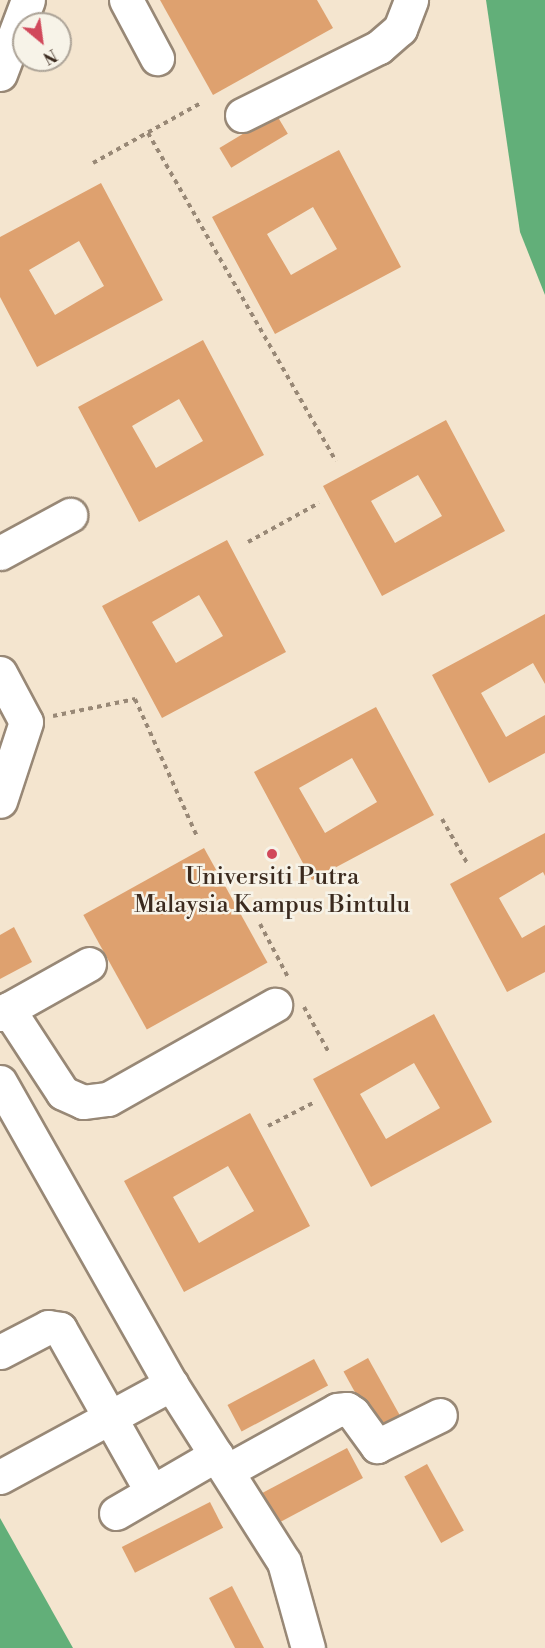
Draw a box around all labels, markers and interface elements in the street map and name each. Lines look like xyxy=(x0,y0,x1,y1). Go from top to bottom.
north arrow xyxy=(12,12,72,72)
text: N xyxy=(39,44,60,68)
marker: Universiti Putra Malaysia Kampus Bintulu xyxy=(265,847,279,861)
place label: Universiti Putra Malaysia Kampus Bintulu xyxy=(134,864,410,920)

